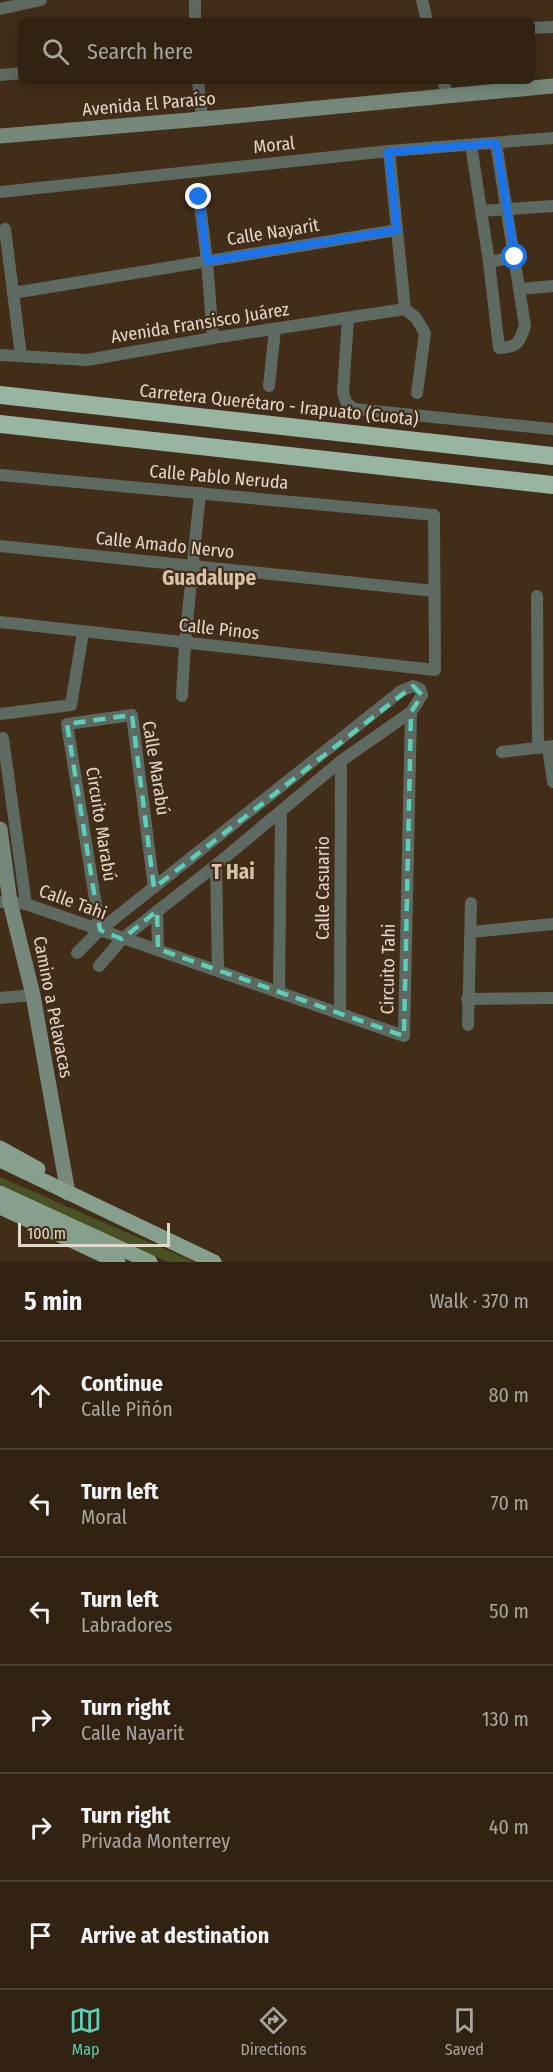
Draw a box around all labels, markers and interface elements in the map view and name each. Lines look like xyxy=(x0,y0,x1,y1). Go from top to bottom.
search box xyxy=(18,18,535,84)
icon: search xyxy=(39,35,72,68)
text: Search here xyxy=(87,38,193,65)
street label: Avenida El Paraíso xyxy=(81,87,217,121)
street label: Moral xyxy=(252,132,296,158)
route end xyxy=(185,183,211,209)
street label: Calle Nayarit xyxy=(225,214,321,250)
route start xyxy=(501,243,527,269)
street label: Avenida Fransisco Juárez xyxy=(109,298,291,348)
street label: Carretera Querétaro - Irapuato (Cuota) xyxy=(138,379,420,431)
street label: Calle Pablo Neruda xyxy=(149,460,290,494)
street label: Calle Amado Nervo xyxy=(95,527,235,563)
district label: Guadalupe xyxy=(162,565,256,591)
street label: Calle Pinos xyxy=(178,614,261,644)
street label: Calle Marabú xyxy=(138,719,174,817)
street label: Circuito Marabú xyxy=(81,765,121,883)
street label: Calle Casuario xyxy=(312,836,334,940)
district label: T Hai xyxy=(211,859,255,885)
street label: Calle Tahi xyxy=(36,880,110,924)
street label: Circuito Tahi xyxy=(376,924,400,1014)
street label: Camino a Pelavacas xyxy=(28,934,78,1080)
scale bar xyxy=(18,1220,170,1248)
text: 100 m xyxy=(27,1224,66,1243)
text: 5 min xyxy=(24,1286,82,1317)
text: Walk · 370 m xyxy=(429,1289,529,1313)
text: Continue xyxy=(81,1370,163,1397)
icon: ahead xyxy=(24,1379,57,1412)
text: 80 m xyxy=(489,1383,529,1407)
text: Calle Piñón xyxy=(81,1397,173,1421)
text: Turn left xyxy=(81,1478,159,1505)
icon: left xyxy=(24,1487,57,1520)
text: 70 m xyxy=(491,1491,529,1515)
text: Moral xyxy=(81,1505,127,1529)
text: Turn left xyxy=(81,1586,159,1613)
icon: left xyxy=(24,1595,57,1628)
text: 50 m xyxy=(489,1599,529,1623)
text: Labradores xyxy=(81,1613,172,1637)
text: Turn right xyxy=(81,1694,170,1721)
icon: right xyxy=(24,1703,57,1736)
text: 130 m xyxy=(482,1707,529,1731)
text: Calle Nayarit xyxy=(81,1721,184,1745)
text: Turn right xyxy=(81,1802,170,1829)
icon: right xyxy=(24,1811,57,1844)
text: 40 m xyxy=(489,1815,529,1839)
text: Privada Monterrey xyxy=(81,1829,230,1853)
icon: arrive xyxy=(24,1919,57,1952)
text: Arrive at destination xyxy=(81,1922,269,1949)
tab: Map xyxy=(69,2004,102,2059)
tab: Directions xyxy=(240,2004,307,2059)
tab: Saved xyxy=(445,2004,484,2059)

